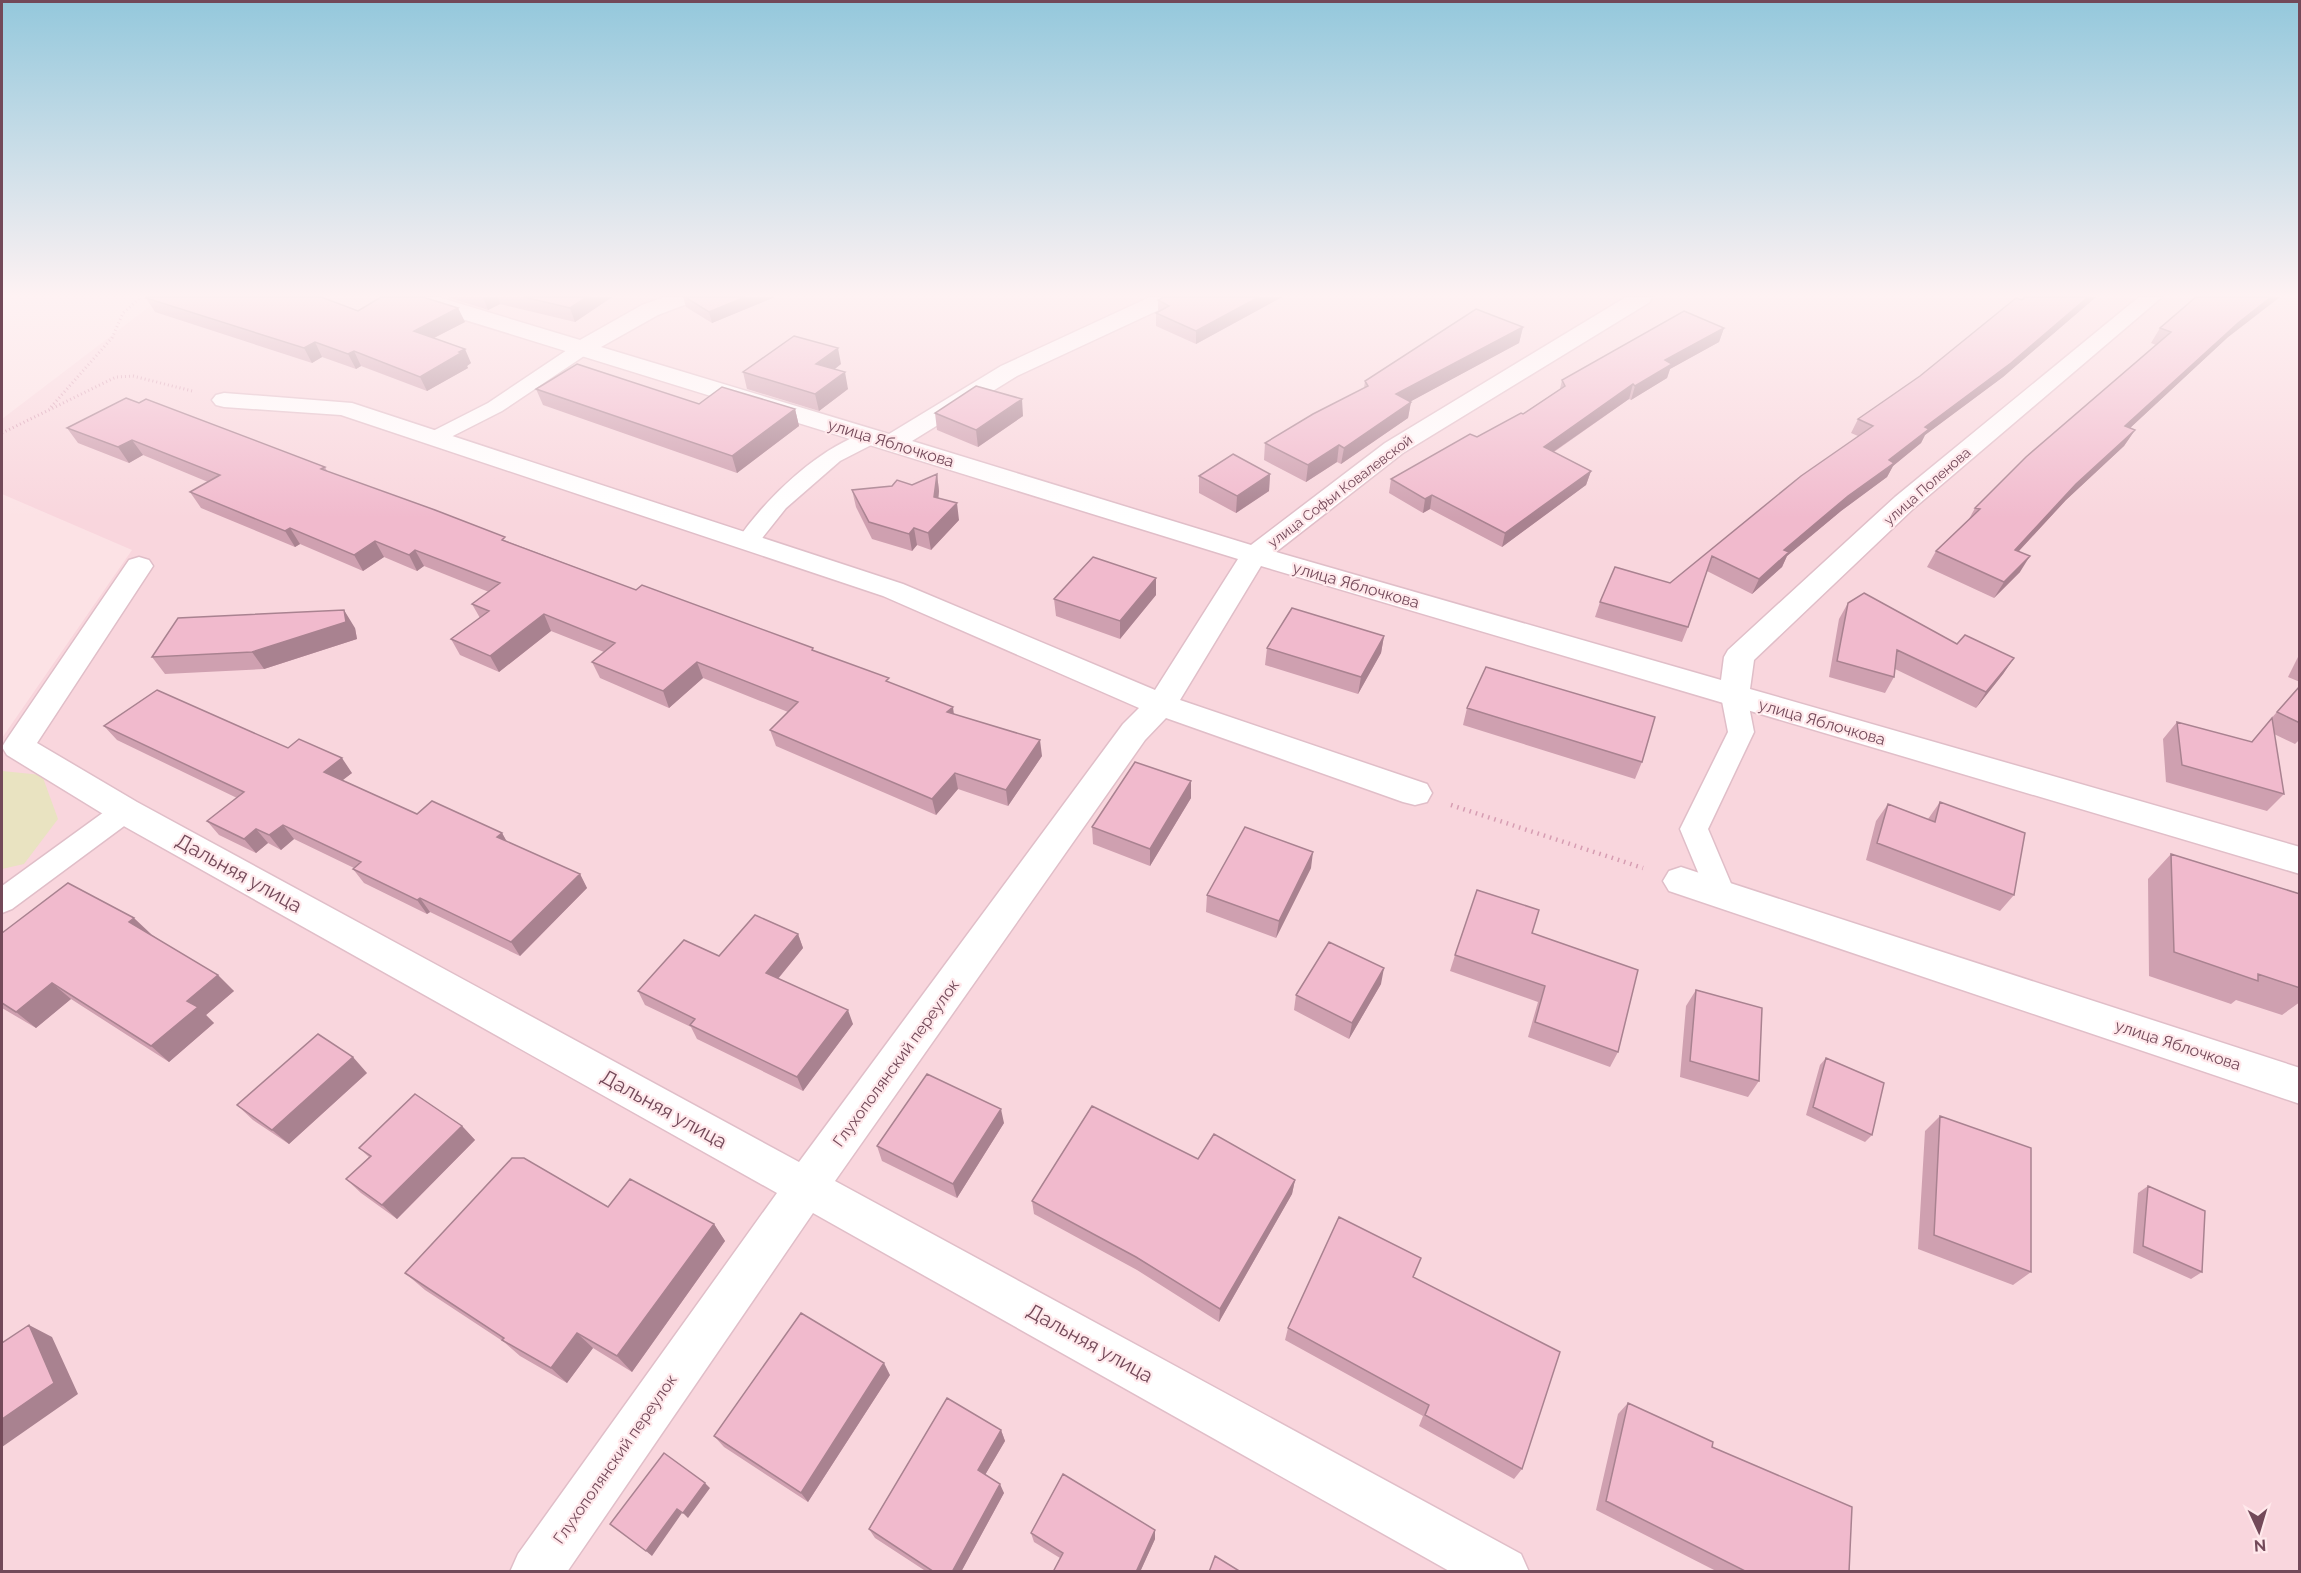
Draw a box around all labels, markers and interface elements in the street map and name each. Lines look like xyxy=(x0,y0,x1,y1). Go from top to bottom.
street label: улица Яблочкова xyxy=(826,415,956,471)
street label: улица Софьи Ковалевской xyxy=(1265,432,1415,550)
street label: улица Поленова xyxy=(1881,444,1973,528)
street label: улица Яблочкова xyxy=(1290,558,1422,612)
street label: улица Яблочкова xyxy=(1756,695,1888,749)
street label: Дальняя улица xyxy=(172,828,306,918)
street label: Глухополянский переулок xyxy=(829,976,963,1150)
street label: улица Яблочкова xyxy=(2113,1016,2243,1074)
street label: Дальняя улица xyxy=(597,1064,731,1154)
street label: Дальняя улица xyxy=(1023,1298,1157,1388)
street label: Глухополянский переулок xyxy=(549,1371,681,1547)
north arrow xyxy=(2229,1501,2289,1561)
text: N xyxy=(2253,1536,2267,1555)

